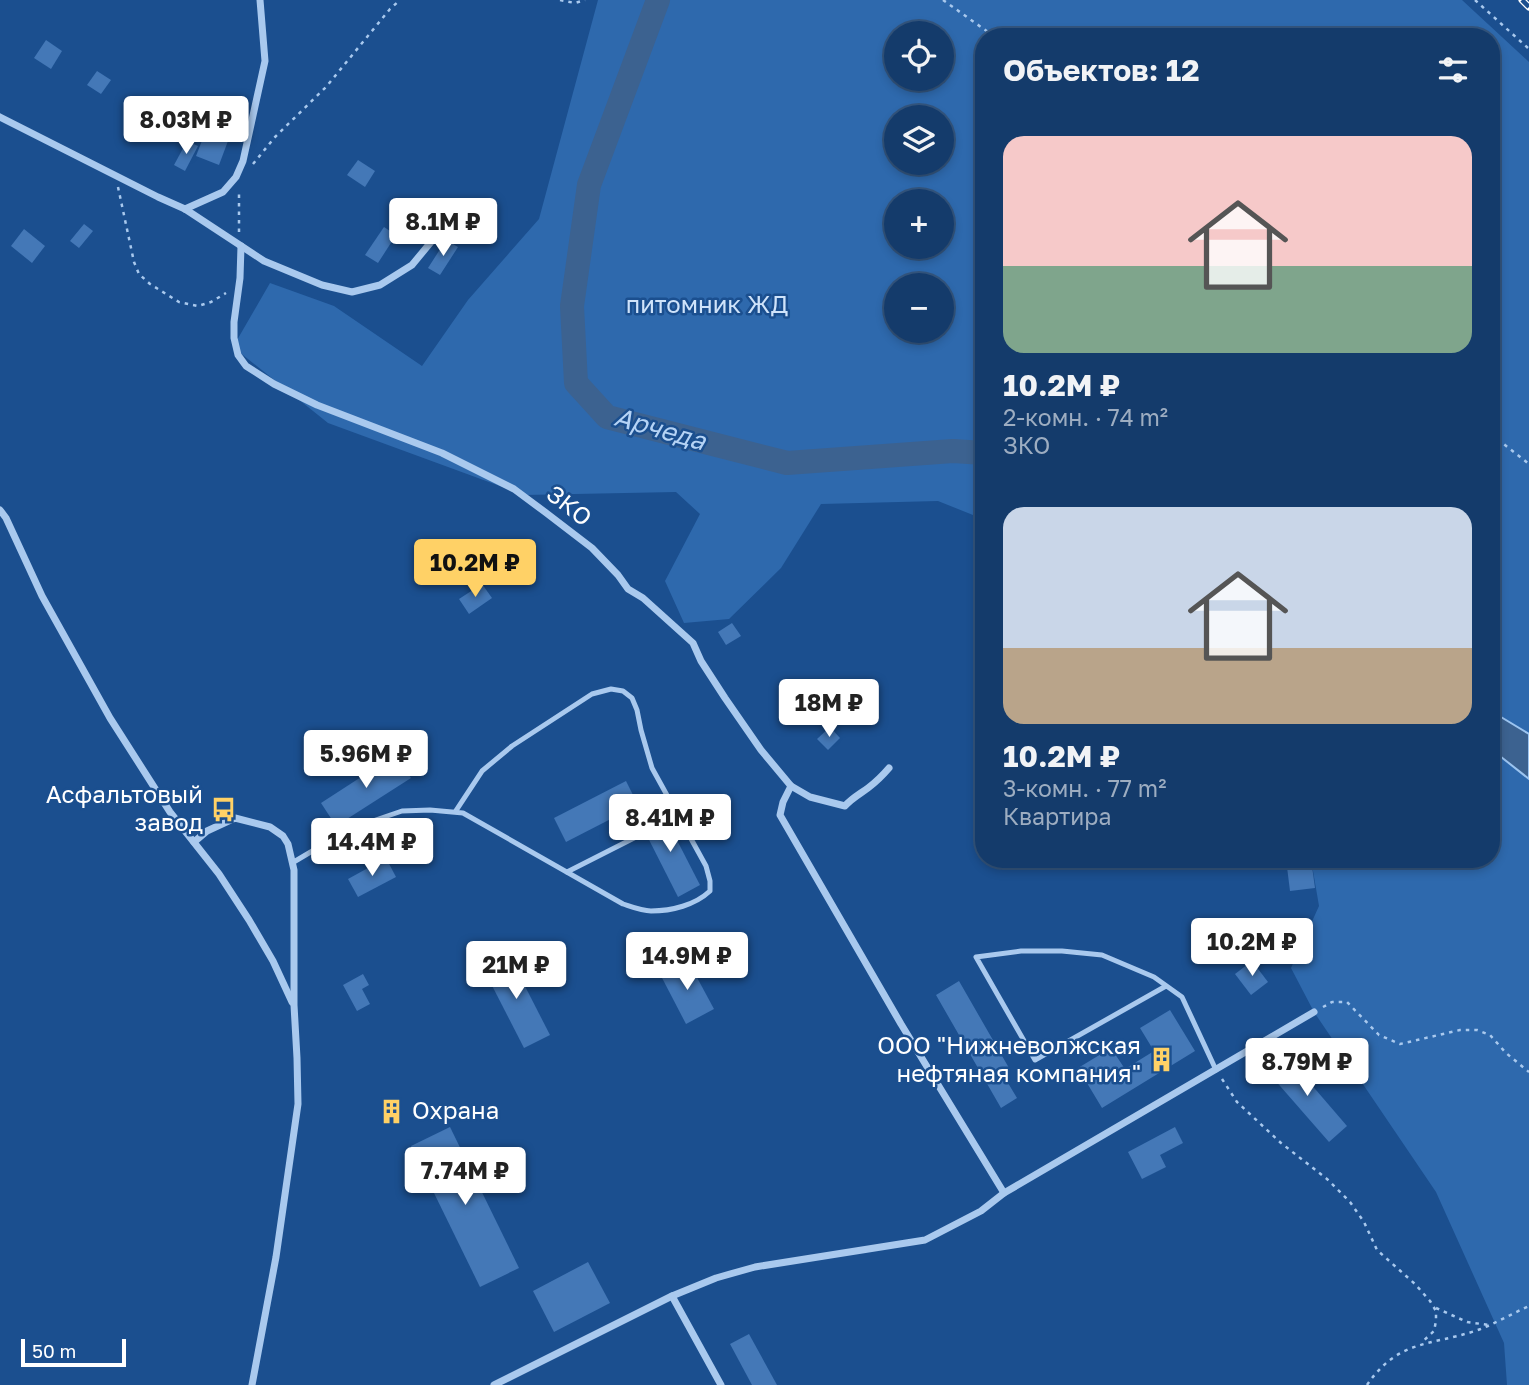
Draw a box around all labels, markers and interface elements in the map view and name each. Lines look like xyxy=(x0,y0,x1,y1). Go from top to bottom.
map controls xyxy=(884,21,954,343)
button: locate xyxy=(884,21,954,91)
icon: filters xyxy=(1434,51,1472,89)
text: Объектов: 12 xyxy=(1003,52,1200,88)
pin: 8.03M ₽ xyxy=(121,96,251,156)
text: 8.03M ₽ xyxy=(140,105,232,133)
button: layers xyxy=(884,105,954,175)
icon: home xyxy=(1175,182,1301,308)
button: + xyxy=(884,189,954,259)
pin: 8.1M ₽ xyxy=(386,198,500,258)
text: 8.1M ₽ xyxy=(405,207,481,235)
button: − xyxy=(884,273,954,343)
park label: питомник ЖД xyxy=(626,289,788,318)
text: 10.2M ₽ xyxy=(1003,367,1120,403)
water label: Арчеда xyxy=(611,401,711,457)
text: 2-комн. · 74 m² xyxy=(1003,403,1168,431)
text: ЗКО xyxy=(1003,431,1050,459)
street label: ЗКО xyxy=(542,478,598,531)
pin: 10.2M ₽ xyxy=(410,540,540,599)
text: 10.2M ₽ xyxy=(430,548,520,576)
icon: home xyxy=(1175,553,1301,679)
pin: 18M ₽ xyxy=(780,680,878,739)
text: 18M ₽ xyxy=(795,688,863,716)
pin: 5.96M ₽ xyxy=(301,730,431,790)
text: 10.2M ₽ xyxy=(1003,738,1120,774)
text: 5.96M ₽ xyxy=(320,739,412,767)
text: 3-комн. · 77 m² xyxy=(1003,774,1166,802)
place label: Асфальтовый завод xyxy=(46,779,203,836)
pin: 8.41M ₽ xyxy=(605,794,735,854)
bus stop icon: Асфальтовый завод xyxy=(209,795,237,823)
text: Квартира xyxy=(1003,802,1111,830)
text: 8.41M ₽ xyxy=(625,803,715,831)
pin: 14.4M ₽ xyxy=(307,818,437,878)
text: 14.4M ₽ xyxy=(327,827,417,855)
pin: 10.2M ₽ xyxy=(1187,918,1317,978)
text: 10.2M ₽ xyxy=(1207,927,1297,955)
pin: 14.9M ₽ xyxy=(622,932,752,992)
text: 14.9M ₽ xyxy=(642,941,732,969)
pin: 21M ₽ xyxy=(467,942,565,1001)
text: 21M ₽ xyxy=(482,950,550,978)
place label: ООО "Нижневолжская нефтяная компания" xyxy=(877,1030,1141,1087)
pin: 8.79M ₽ xyxy=(1242,1038,1372,1098)
building icon: ООО "Нижневолжская нефтяная компания" xyxy=(1147,1046,1175,1074)
text: 8.79M ₽ xyxy=(1262,1047,1352,1075)
place label: Охрана xyxy=(412,1095,499,1124)
building icon: Охрана xyxy=(378,1097,406,1125)
pin: 7.74M ₽ xyxy=(400,1148,530,1207)
text: 7.74M ₽ xyxy=(421,1156,509,1184)
scale bar xyxy=(21,1336,126,1368)
text: 50 m xyxy=(32,1339,76,1362)

